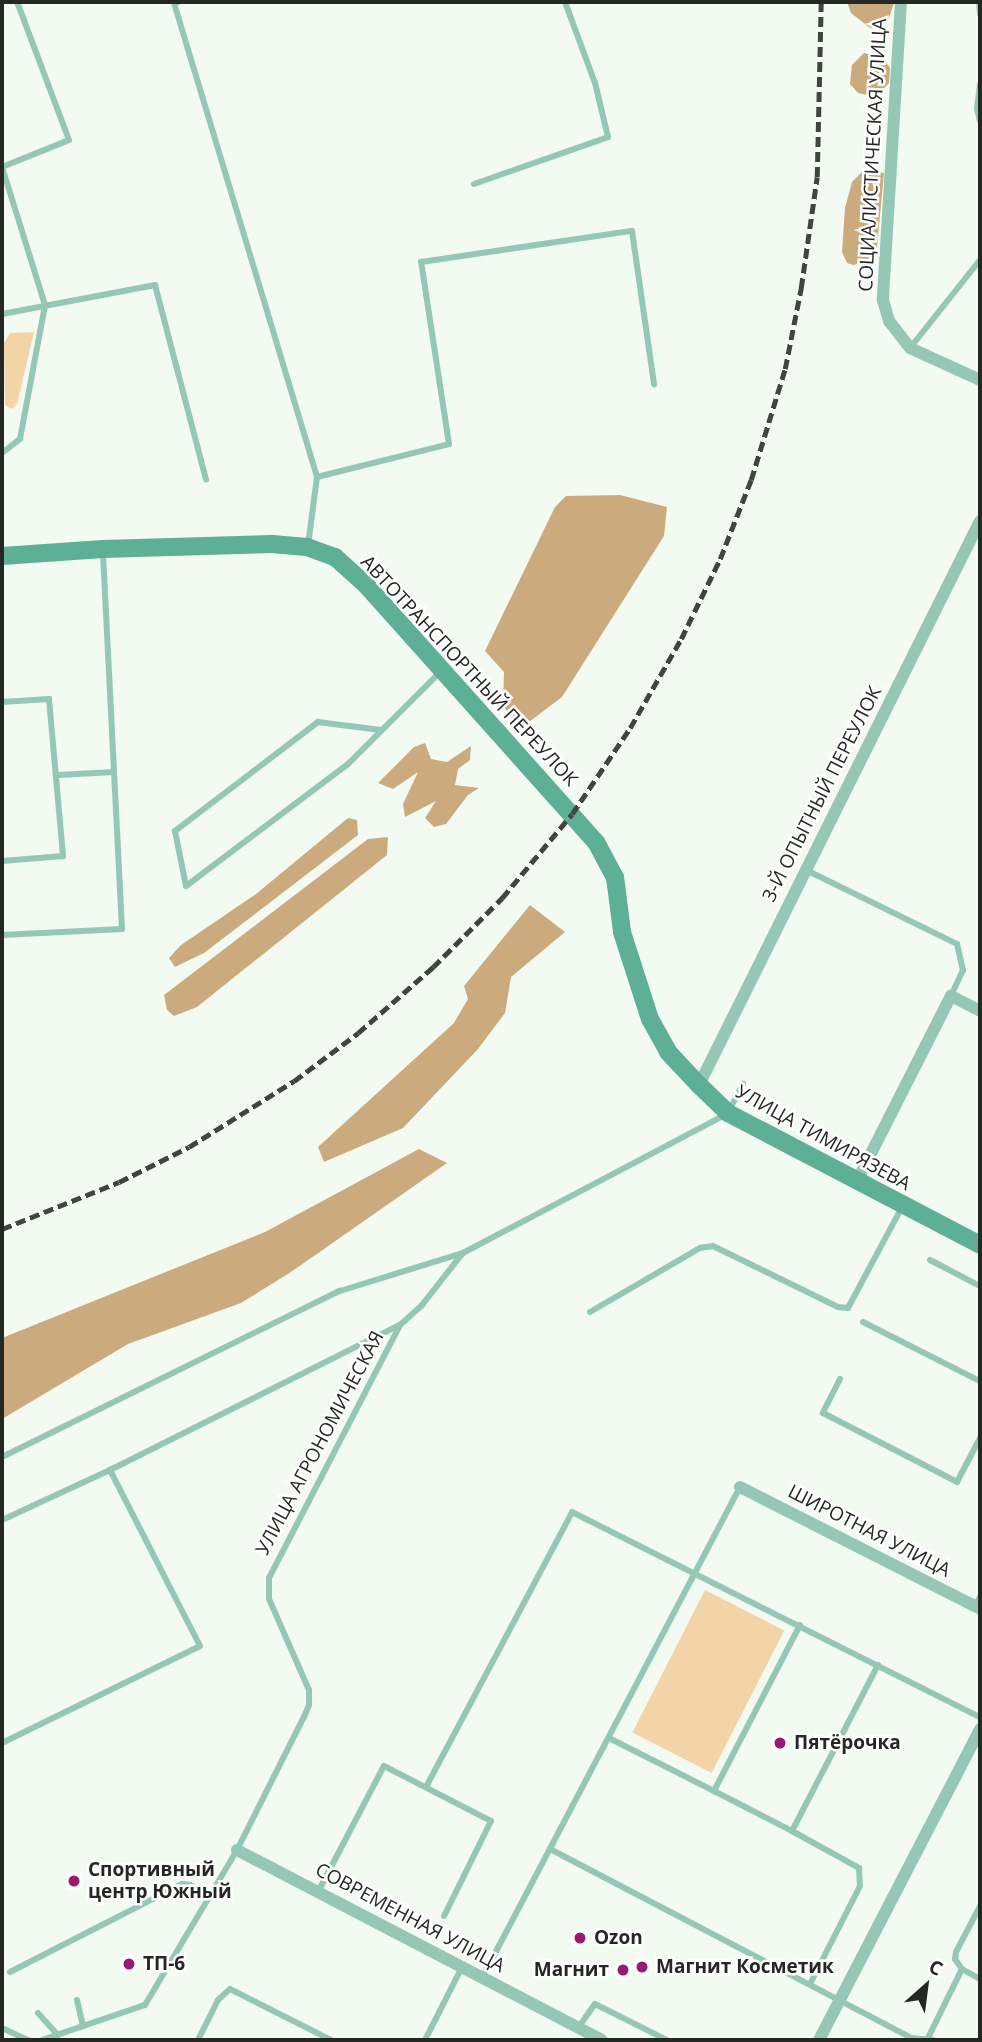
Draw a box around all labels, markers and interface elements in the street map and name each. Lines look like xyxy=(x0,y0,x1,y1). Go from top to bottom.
street label: СОЦИАЛИСТИЧЕСКАЯ УЛИЦА xyxy=(854,18,892,292)
street label: АВТОТРАНСПОРТНЫЙ ПЕРЕУЛОК xyxy=(356,551,582,791)
street label: 3-Й ОПЫТНЫЙ ПЕРЕУЛОК xyxy=(758,682,886,906)
street label: УЛИЦА ТИМИРЯЗЕВА xyxy=(732,1080,914,1196)
street label: УЛИЦА АГРОНОМИЧЕСКАЯ xyxy=(251,1327,389,1559)
street label: ШИРОТНАЯ УЛИЦА xyxy=(784,1480,954,1582)
place label: Пятёрочка xyxy=(794,1732,901,1754)
marker: Пятёрочка xyxy=(772,1735,788,1751)
street label: СОВРЕМЕННАЯ УЛИЦА xyxy=(311,1858,509,1978)
place label: Спортивный центр Южный xyxy=(88,1859,232,1903)
marker: Спортивный центр Южный xyxy=(66,1873,82,1889)
place label: Ozon xyxy=(594,1927,643,1949)
marker: Ozon xyxy=(572,1930,588,1946)
north arrow xyxy=(891,1951,961,2021)
place label: ТП-6 xyxy=(143,1953,185,1975)
text: С xyxy=(924,1953,947,1982)
marker: ТП-6 xyxy=(121,1956,137,1972)
place label: Магнит Косметик xyxy=(656,1956,834,1978)
place label: Магнит xyxy=(534,1959,609,1981)
marker: Магнит Косметик xyxy=(634,1959,650,1975)
marker: Магнит xyxy=(615,1962,631,1978)

